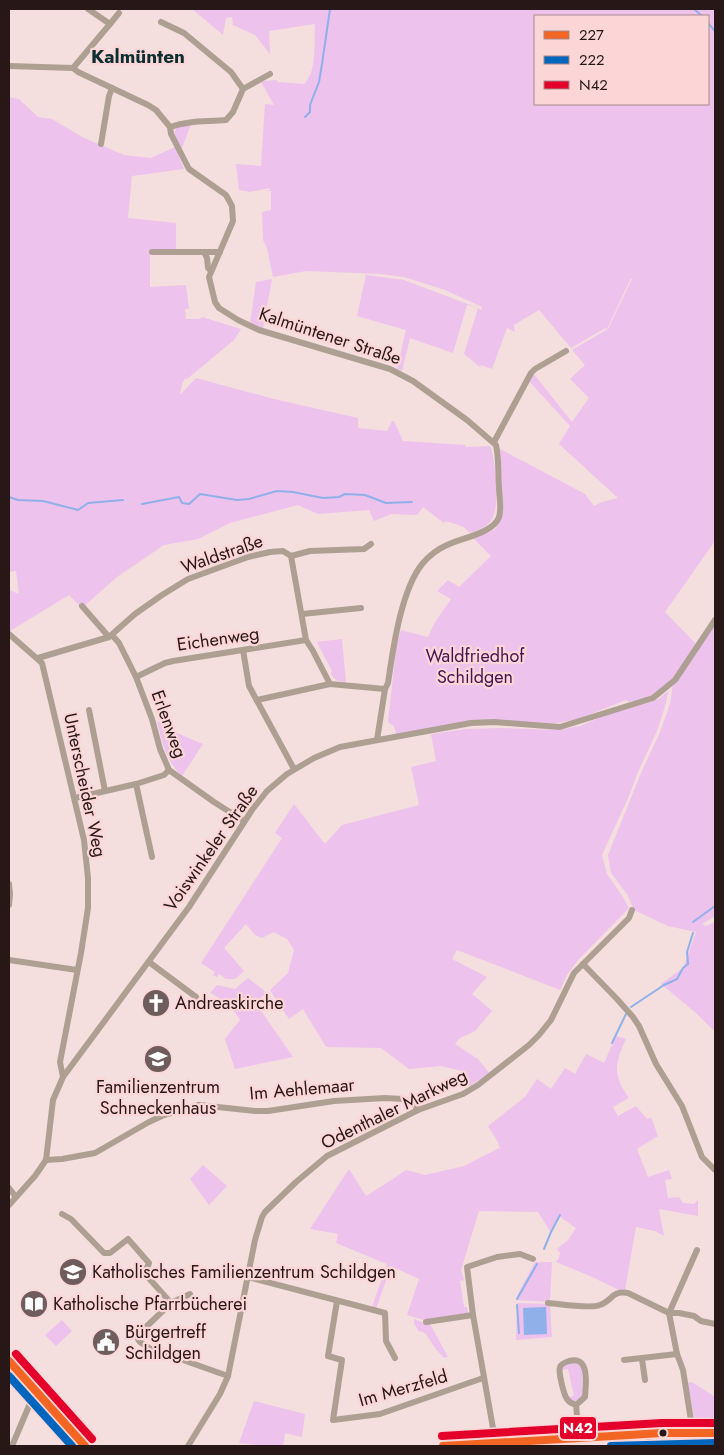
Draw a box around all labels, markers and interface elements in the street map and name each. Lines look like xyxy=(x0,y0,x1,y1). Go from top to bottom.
legend xyxy=(534,15,709,105)
text: 227 xyxy=(579,24,604,46)
district label: Kalmünten xyxy=(91,43,185,70)
text: 222 xyxy=(579,49,605,71)
text: N42 xyxy=(579,74,608,96)
street label: Kalmüntener Straße xyxy=(255,301,405,371)
street label: Waldstraße xyxy=(178,528,266,580)
street label: Eichenweg xyxy=(175,620,261,658)
park label: Waldfriedhof Schildgen xyxy=(425,643,525,690)
street label: Erlenweg xyxy=(145,687,193,761)
street label: Unterscheider Weg xyxy=(57,711,113,859)
street label: Voiswinkeler Straße xyxy=(158,780,264,916)
church icon: Andreaskirche xyxy=(141,988,171,1018)
place label: Andreaskirche xyxy=(175,990,284,1016)
school or university icon: Familienzentrum Schneckenhaus xyxy=(143,1044,173,1074)
street label: Odenthaler Markweg xyxy=(317,1062,471,1156)
street label: Im Aehlemaar xyxy=(248,1071,356,1107)
place label: Familienzentrum Schneckenhaus xyxy=(96,1074,220,1121)
school or university icon: Katholisches Familienzentrum Schildgen xyxy=(58,1257,88,1287)
place label: Katholisches Familienzentrum Schildgen xyxy=(92,1259,396,1285)
library icon: Katholische Pfarrbücherei xyxy=(19,1289,49,1319)
place label: Katholische Pfarrbücherei xyxy=(53,1291,247,1317)
place label: Bürgertreff Schildgen xyxy=(125,1319,207,1366)
public building icon: Bürgertreff Schildgen xyxy=(91,1327,121,1357)
street label: Im Merzfeld xyxy=(355,1363,451,1413)
line badge: N42 xyxy=(559,1416,597,1440)
text: N42 xyxy=(563,1418,593,1438)
unlabelled marker xyxy=(658,1428,668,1438)

